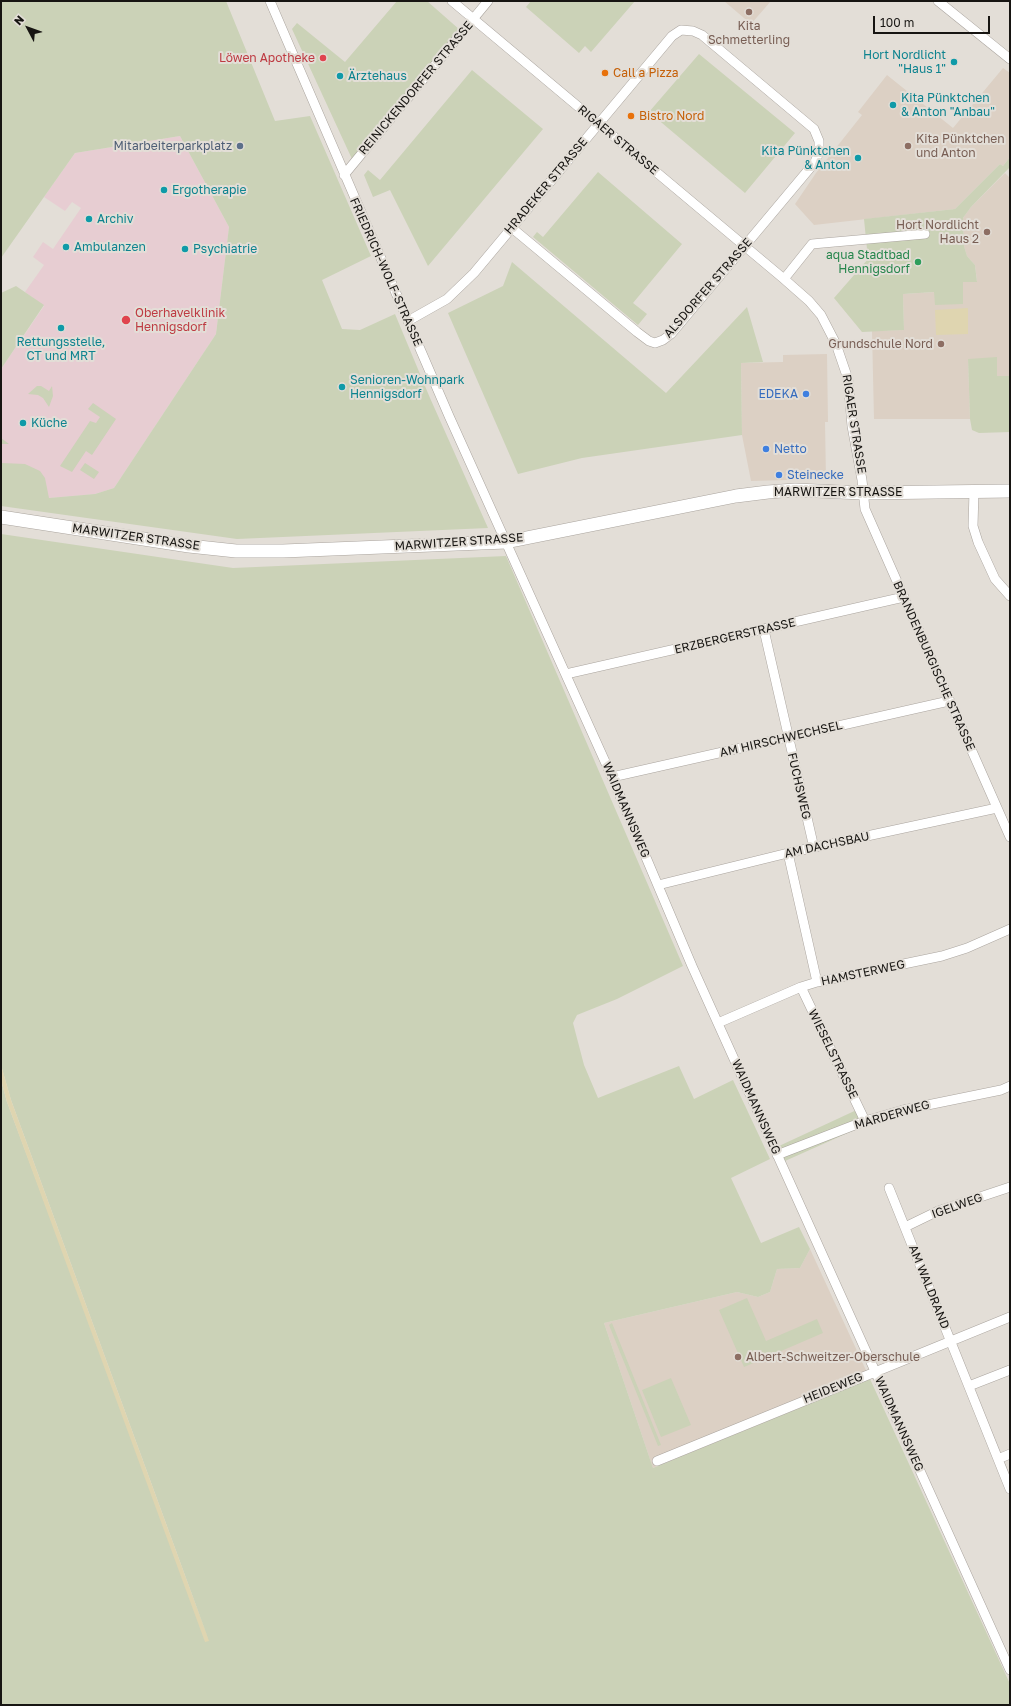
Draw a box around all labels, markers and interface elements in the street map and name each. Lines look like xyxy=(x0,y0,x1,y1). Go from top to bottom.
marker: Kita Schmetterling xyxy=(744,7,754,17)
north arrow xyxy=(8,8,48,48)
scale bar xyxy=(875,8,992,34)
text: N xyxy=(11,12,26,27)
text: 100 m xyxy=(880,15,914,30)
street label: REINICKENDORFER STRASSE xyxy=(356,18,476,158)
place label: Kita Schmetterling xyxy=(708,19,790,47)
place label: Hort Nordlicht "Haus 1" xyxy=(863,48,946,76)
place label: Löwen Apotheke xyxy=(219,51,315,65)
marker: Löwen Apotheke xyxy=(318,53,328,63)
marker: Hort Nordlicht "Haus 1" xyxy=(949,57,959,67)
place label: Call a Pizza xyxy=(613,66,679,80)
marker: Call a Pizza xyxy=(600,68,610,78)
place label: Ärztehaus xyxy=(348,69,407,83)
marker: Ärztehaus xyxy=(335,71,345,81)
place label: Kita Pünktchen & Anton "Anbau" xyxy=(901,91,995,119)
marker: Kita Pünktchen & Anton "Anbau" xyxy=(888,100,898,110)
street label: RIGAER STRASSE xyxy=(575,102,661,178)
place label: Bistro Nord xyxy=(639,109,704,123)
marker: Bistro Nord xyxy=(626,111,636,121)
place label: Kita Pünktchen und Anton xyxy=(916,132,1005,160)
street label: HRADEKER STRASSE xyxy=(501,135,591,237)
place label: Mitarbeiterparkplatz xyxy=(114,139,232,153)
marker: Mitarbeiterparkplatz xyxy=(235,141,245,151)
marker: Kita Pünktchen und Anton xyxy=(903,141,913,151)
place label: Kita Pünktchen & Anton xyxy=(761,144,850,172)
marker: Kita Pünktchen & Anton xyxy=(853,153,863,163)
place label: Ergotherapie xyxy=(172,183,246,197)
marker: Ergotherapie xyxy=(159,185,169,195)
street label: FRIEDRICH-WOLF-STRASSE xyxy=(347,195,425,349)
place label: Archiv xyxy=(97,212,133,226)
marker: Archiv xyxy=(84,214,94,224)
place label: Hort Nordlicht Haus 2 xyxy=(896,218,979,246)
marker: Hort Nordlicht Haus 2 xyxy=(982,227,992,237)
street label: ALSDORFER STRASSE xyxy=(661,235,755,341)
place label: Ambulanzen xyxy=(74,240,146,254)
marker: Ambulanzen xyxy=(61,242,71,252)
place label: Psychiatrie xyxy=(193,242,257,256)
marker: Psychiatrie xyxy=(180,244,190,254)
place label: aqua Stadtbad Hennigsdorf xyxy=(826,248,910,276)
marker: aqua Stadtbad Hennigsdorf xyxy=(913,257,923,267)
place label: Oberhavelklinik Hennigsdorf xyxy=(135,306,225,334)
marker: Oberhavelklinik Hennigsdorf xyxy=(120,314,132,326)
marker: Rettungsstelle, CT und MRT xyxy=(56,323,66,333)
place label: Rettungsstelle, CT und MRT xyxy=(17,335,105,363)
place label: Grundschule Nord xyxy=(828,337,933,351)
marker: Grundschule Nord xyxy=(936,339,946,349)
place label: Senioren-Wohnpark Hennigsdorf xyxy=(350,373,465,401)
street label: RIGAER STRASSE xyxy=(839,373,869,475)
marker: Senioren-Wohnpark Hennigsdorf xyxy=(337,382,347,392)
place label: EDEKA xyxy=(758,387,798,401)
marker: EDEKA xyxy=(801,389,811,399)
place label: Küche xyxy=(31,416,67,430)
marker: Küche xyxy=(18,418,28,428)
place label: Netto xyxy=(774,442,807,456)
marker: Netto xyxy=(761,444,771,454)
place label: Steinecke xyxy=(787,468,844,482)
marker: Steinecke xyxy=(774,470,784,480)
street label: MARWITZER STRASSE xyxy=(774,485,902,499)
street label: MARWITZER STRASSE xyxy=(71,521,201,553)
street label: MARWITZER STRASSE xyxy=(394,530,524,554)
street label: BRANDENBURGISCHE STRASSE xyxy=(890,579,978,753)
street label: ERZBERGERSTRASSE xyxy=(673,615,797,657)
street label: AM HIRSCHWECHSEL xyxy=(718,718,844,760)
street label: FUCHSWEG xyxy=(784,751,814,821)
street label: WAIDMANNSWEG xyxy=(599,760,653,860)
street label: AM DACHSBAU xyxy=(783,829,871,861)
street label: HAMSTERWEG xyxy=(820,957,906,989)
street label: WIESELSTRASSE xyxy=(805,1007,861,1101)
street label: WAIDMANNSWEG xyxy=(729,1057,783,1157)
street label: MARDERWEG xyxy=(853,1097,931,1133)
street label: IGELWEG xyxy=(930,1190,984,1222)
street label: AM WALDRAND xyxy=(906,1243,952,1331)
place label: Albert-Schweitzer-Oberschule xyxy=(746,1350,920,1364)
marker: Albert-Schweitzer-Oberschule xyxy=(733,1352,743,1362)
street label: HEIDEWEG xyxy=(801,1369,865,1407)
street label: WAIDMANNSWEG xyxy=(872,1374,926,1474)

